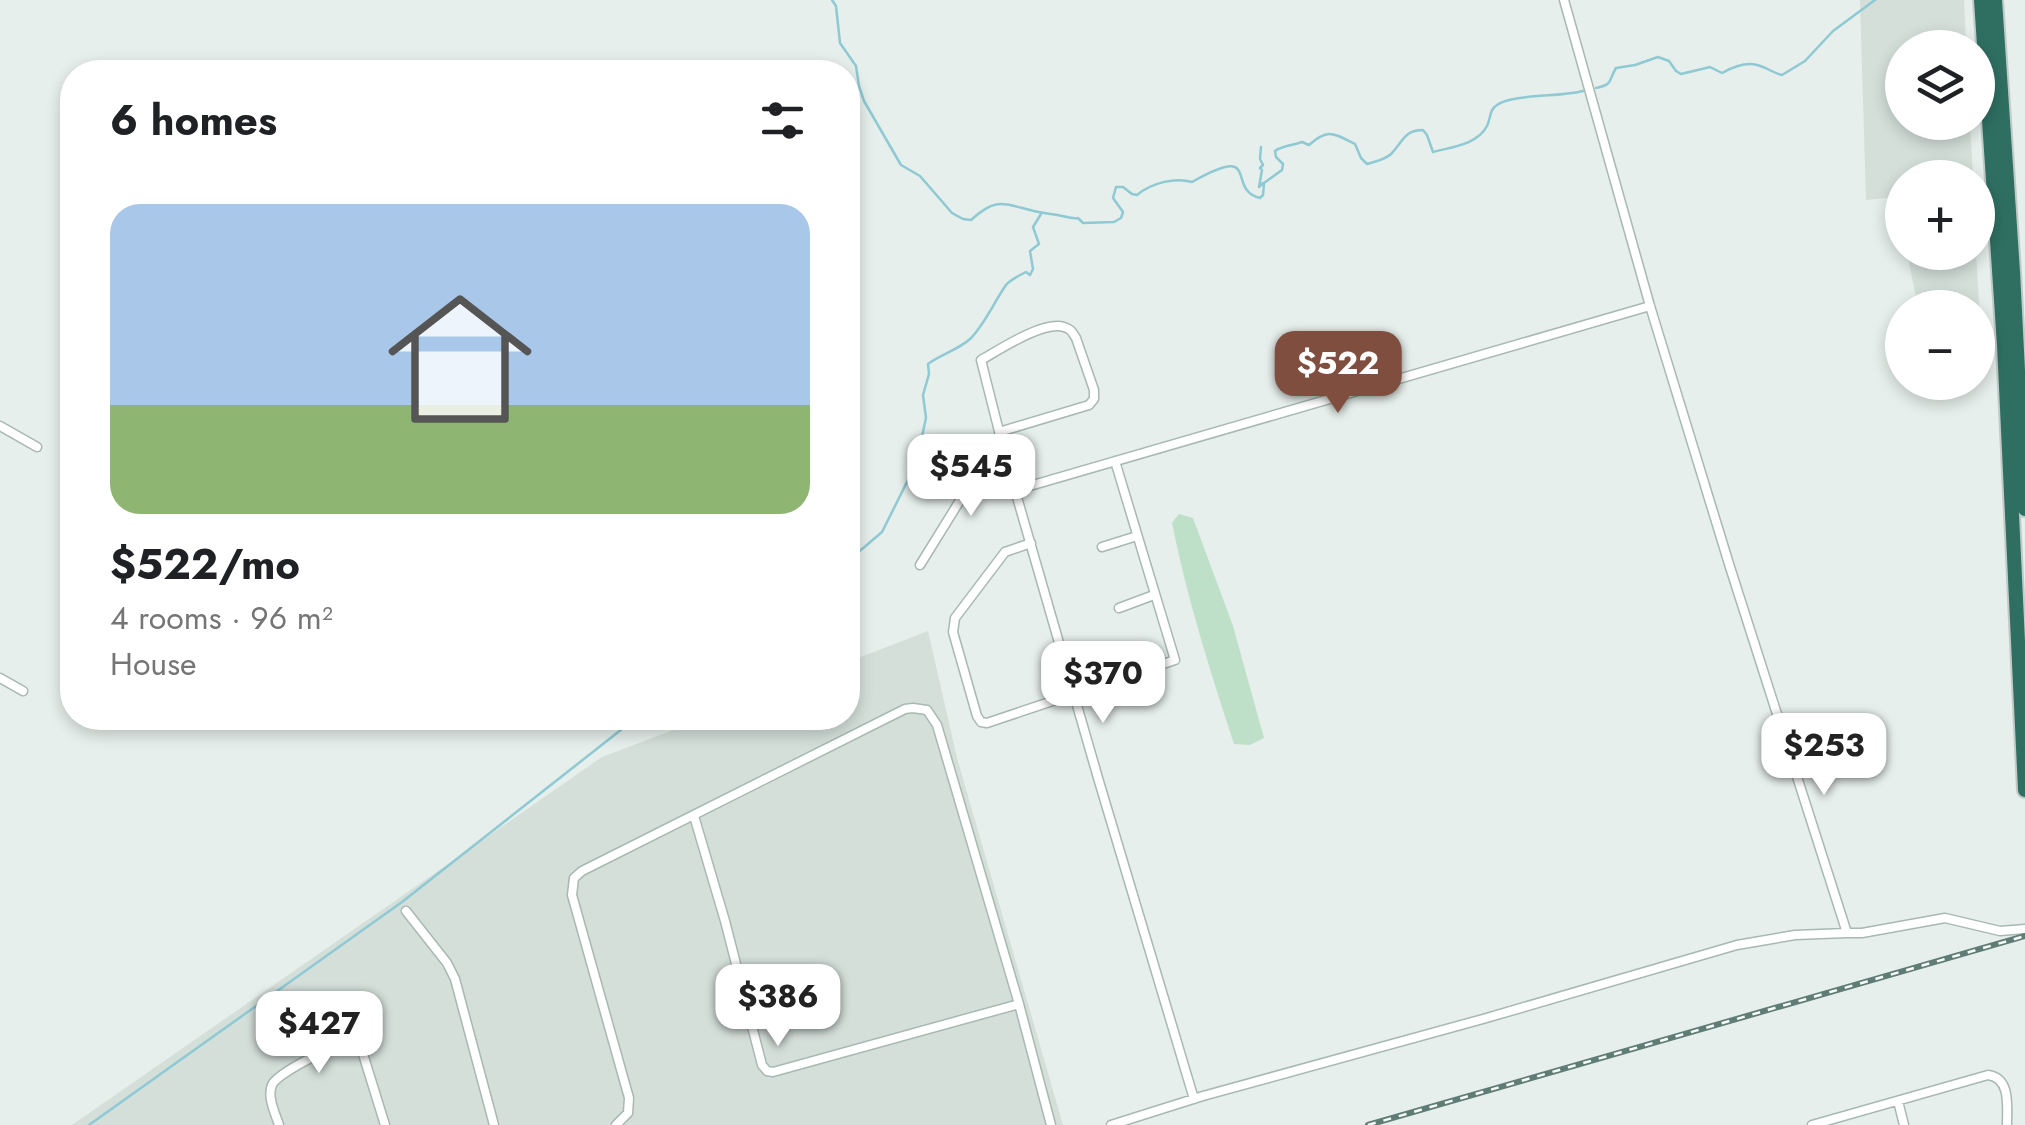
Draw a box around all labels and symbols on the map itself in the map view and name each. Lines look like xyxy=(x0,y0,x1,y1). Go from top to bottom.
pin: $522 xyxy=(1279,331,1397,416)
pin: $545 xyxy=(912,434,1030,519)
pin: $370 xyxy=(1044,641,1162,726)
pin: $253 xyxy=(1765,713,1883,798)
pin: $386 xyxy=(719,964,837,1049)
pin: $427 xyxy=(260,991,378,1076)

